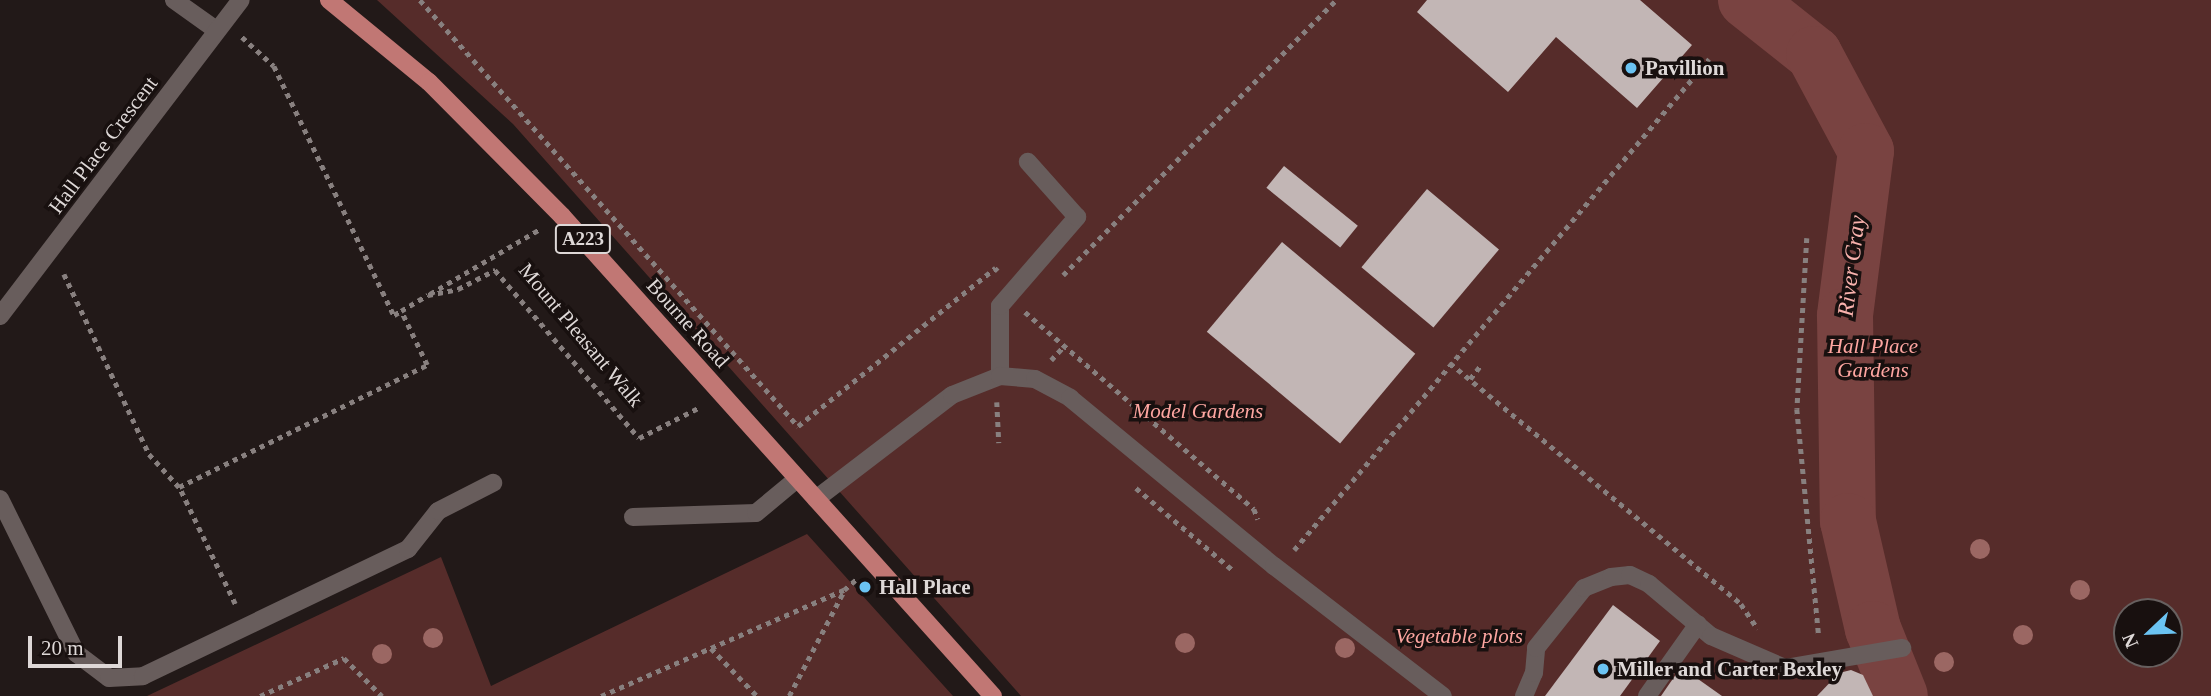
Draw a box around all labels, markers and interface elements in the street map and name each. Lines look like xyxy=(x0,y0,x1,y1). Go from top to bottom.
place label: Pavillion xyxy=(1645,55,1724,81)
marker: Pavillion xyxy=(1623,60,1639,76)
street label: Hall Place Crescent xyxy=(43,71,163,219)
water label: River Cray xyxy=(1832,214,1872,318)
road number: A223 xyxy=(553,224,613,255)
street label: Mount Pleasant Walk xyxy=(513,258,649,412)
street label: Bourne Road xyxy=(641,273,735,373)
park label: Hall Place Gardens xyxy=(1828,333,1918,383)
park label: Model Gardens xyxy=(1133,398,1263,424)
place label: Hall Place xyxy=(879,574,971,600)
marker: Hall Place xyxy=(857,579,873,595)
north arrow xyxy=(2113,598,2183,668)
scale bar xyxy=(32,622,126,666)
park label: Vegetable plots xyxy=(1395,623,1523,649)
text: N xyxy=(2118,630,2142,651)
text: 20 m xyxy=(41,636,84,660)
place label: Miller and Carter Bexley xyxy=(1617,656,1843,682)
marker: Miller and Carter Bexley xyxy=(1595,661,1611,677)

